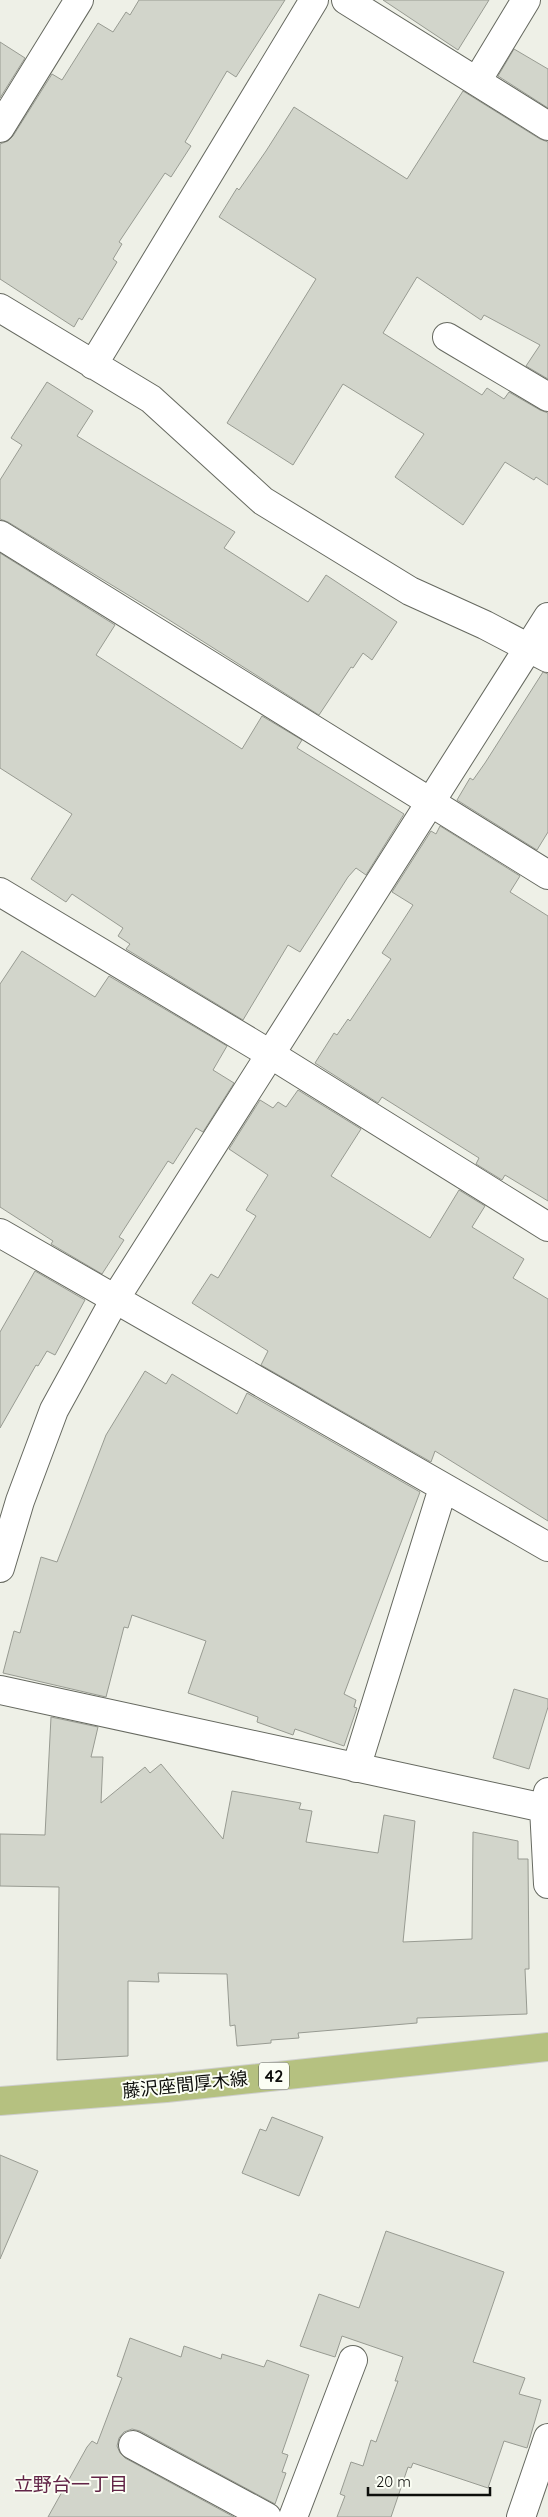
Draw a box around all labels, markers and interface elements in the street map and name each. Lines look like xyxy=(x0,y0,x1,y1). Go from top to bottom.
road number: 42 xyxy=(259,2062,289,2090)
street label: 藤沢座間厚木線 xyxy=(121,2066,249,2103)
scale bar xyxy=(368,2464,490,2496)
district label: 立野台一丁目 xyxy=(14,2472,128,2496)
text: 20 m xyxy=(376,2472,411,2491)

